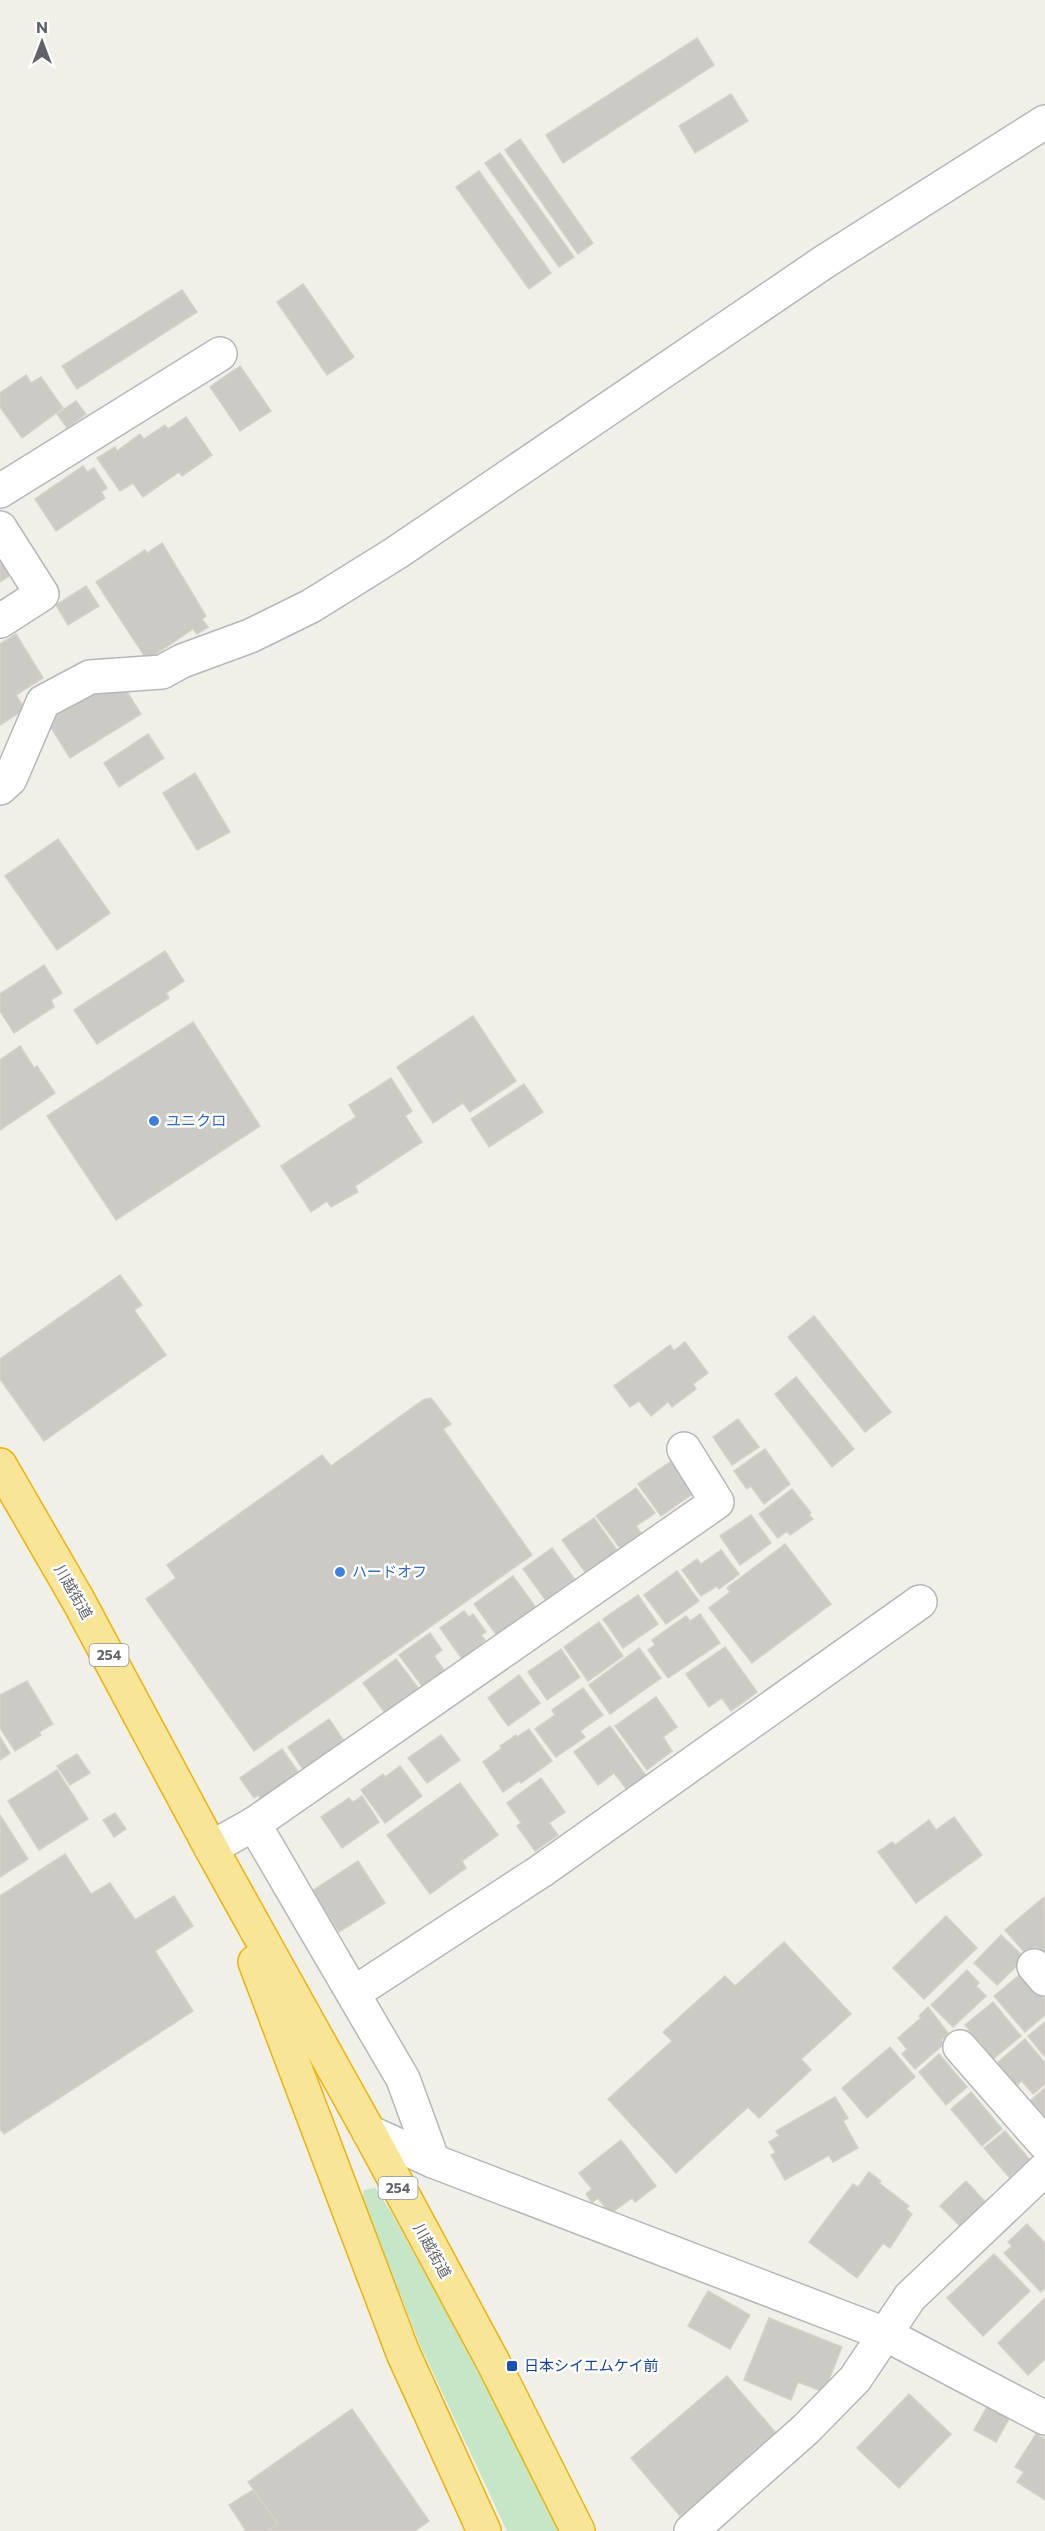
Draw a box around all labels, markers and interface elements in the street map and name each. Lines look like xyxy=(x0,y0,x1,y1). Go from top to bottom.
north arrow xyxy=(12,12,72,72)
text: N xyxy=(36,17,48,36)
place label: ユニクロ xyxy=(166,1111,226,1129)
marker: ユニクロ xyxy=(147,1114,161,1128)
street label: 川越街道 xyxy=(51,1561,97,1622)
place label: ハードオフ xyxy=(352,1562,427,1580)
marker: ハードオフ xyxy=(333,1565,347,1579)
road number: 254 xyxy=(90,1644,128,1666)
road number: 254 xyxy=(378,2177,418,2199)
street label: 川越街道 xyxy=(410,2220,455,2281)
place label: 日本シイエムケイ前 xyxy=(524,2356,659,2374)
marker: 日本シイエムケイ前 xyxy=(505,2359,519,2373)

